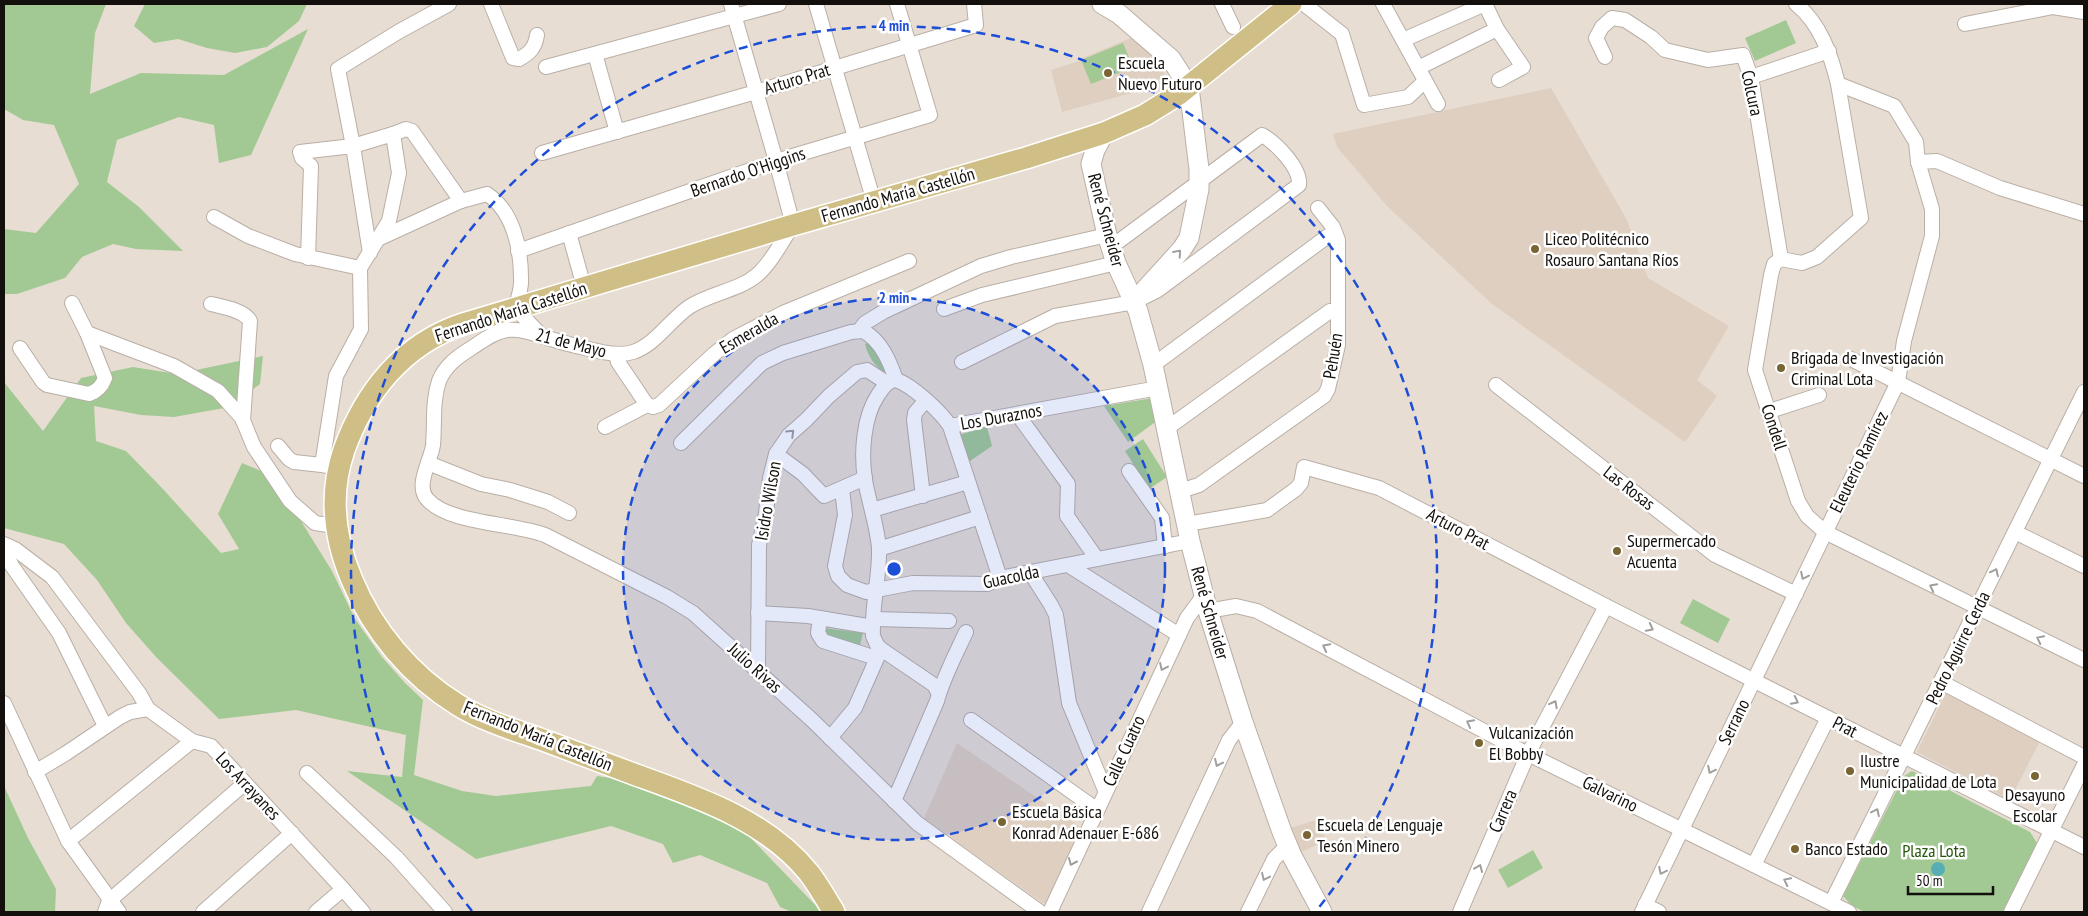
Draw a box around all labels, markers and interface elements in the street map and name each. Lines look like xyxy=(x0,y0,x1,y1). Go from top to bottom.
text: 4 min xyxy=(879,16,909,35)
place label: Escuela Nuevo Futuro xyxy=(1118,51,1202,95)
street label: Arturo Prat xyxy=(761,58,833,99)
marker: Escuela Nuevo Futuro xyxy=(1102,67,1114,79)
street label: Colcura xyxy=(1736,68,1769,118)
street label: Bernardo O'Higgins xyxy=(687,141,808,202)
street label: Fernando María Castellón xyxy=(819,162,977,227)
street label: René Schneider xyxy=(1083,171,1130,269)
place label: Liceo Politécnico Rosauro Santana Ríos xyxy=(1545,227,1679,271)
marker: Liceo Politécnico Rosauro Santana Ríos xyxy=(1529,243,1541,255)
one-way arrow xyxy=(1173,249,1182,258)
street label: Fernando María Castellón xyxy=(432,276,590,347)
text: 2 min xyxy=(879,288,909,307)
street label: Esmeralda xyxy=(715,307,782,359)
street label: 21 de Mayo xyxy=(533,323,609,362)
street label: Pehuén xyxy=(1318,331,1347,380)
place label: Brigada de Investigación Criminal Lota xyxy=(1791,346,1944,390)
marker: Brigada de Investigación Criminal Lota xyxy=(1775,362,1787,374)
street label: Los Duraznos xyxy=(959,398,1043,435)
street label: Condell xyxy=(1756,401,1793,454)
street label: Eleuterio Ramírez xyxy=(1824,407,1893,516)
one-way arrow xyxy=(785,430,794,439)
street label: Isidro Wilson xyxy=(749,459,786,542)
street label: Las Rosas xyxy=(1599,460,1660,515)
street label: Arturo Prat xyxy=(1423,502,1494,555)
place label: Supermercado Acuenta xyxy=(1627,529,1716,573)
marker: Supermercado Acuenta xyxy=(1611,545,1623,557)
street label: Guacolda xyxy=(981,559,1041,594)
centre of rings xyxy=(885,560,903,578)
street label: René Schneider xyxy=(1186,564,1235,662)
one-way arrow xyxy=(1989,568,1999,577)
one-way arrow xyxy=(1800,571,1811,580)
one-way arrow xyxy=(1930,583,1939,593)
street label: Pedro Aguirre Cerda xyxy=(1920,588,1995,708)
one-way arrow xyxy=(1645,622,1654,632)
one-way arrow xyxy=(2036,635,2045,645)
street label: Julio Rivas xyxy=(723,637,787,698)
one-way arrow xyxy=(1322,643,1331,653)
one-way arrow xyxy=(1159,662,1170,671)
street label: Fernando María Castellón xyxy=(460,695,616,776)
street label: Serrano xyxy=(1713,695,1754,748)
one-way arrow xyxy=(1790,695,1799,705)
one-way arrow xyxy=(1548,700,1558,709)
street label: Prat xyxy=(1829,711,1862,742)
street label: Calle Cuatro xyxy=(1097,712,1150,790)
one-way arrow xyxy=(1466,719,1475,729)
place label: Vulcanización El Bobby xyxy=(1488,721,1574,765)
marker: Vulcanización El Bobby xyxy=(1473,737,1485,749)
street label: Los Arrayanes xyxy=(211,747,286,825)
place label: Ilustre Municipalidad de Lota xyxy=(1860,749,1997,793)
one-way arrow xyxy=(1214,758,1225,767)
one-way arrow xyxy=(1707,765,1717,774)
marker: Ilustre Municipalidad de Lota xyxy=(1844,765,1856,777)
street label: Galvarino xyxy=(1579,770,1642,817)
marker: Desayuno Escolar xyxy=(2029,770,2041,782)
place label: Desayuno Escolar xyxy=(2005,783,2065,827)
street label: Carrera xyxy=(1483,786,1522,836)
place label: Escuela Básica Konrad Adenauer E-686 xyxy=(1012,800,1159,844)
one-way arrow xyxy=(1870,808,1880,817)
place label: Escuela de Lenguaje Tesón Minero xyxy=(1317,813,1443,857)
marker: Escuela Básica Konrad Adenauer E-686 xyxy=(996,816,1008,828)
marker: Escuela de Lenguaje Tesón Minero xyxy=(1301,829,1313,841)
place label: Banco Estado xyxy=(1805,837,1888,860)
park label: Plaza Lota xyxy=(1902,839,1966,862)
marker: Banco Estado xyxy=(1789,843,1801,855)
one-way arrow xyxy=(1068,857,1079,866)
one-way arrow xyxy=(1473,864,1483,872)
scale bar xyxy=(1908,864,1993,896)
one-way arrow xyxy=(1658,866,1668,875)
text: 50 m xyxy=(1916,871,1942,890)
one-way arrow xyxy=(1261,872,1271,881)
one-way arrow xyxy=(1783,877,1792,888)

